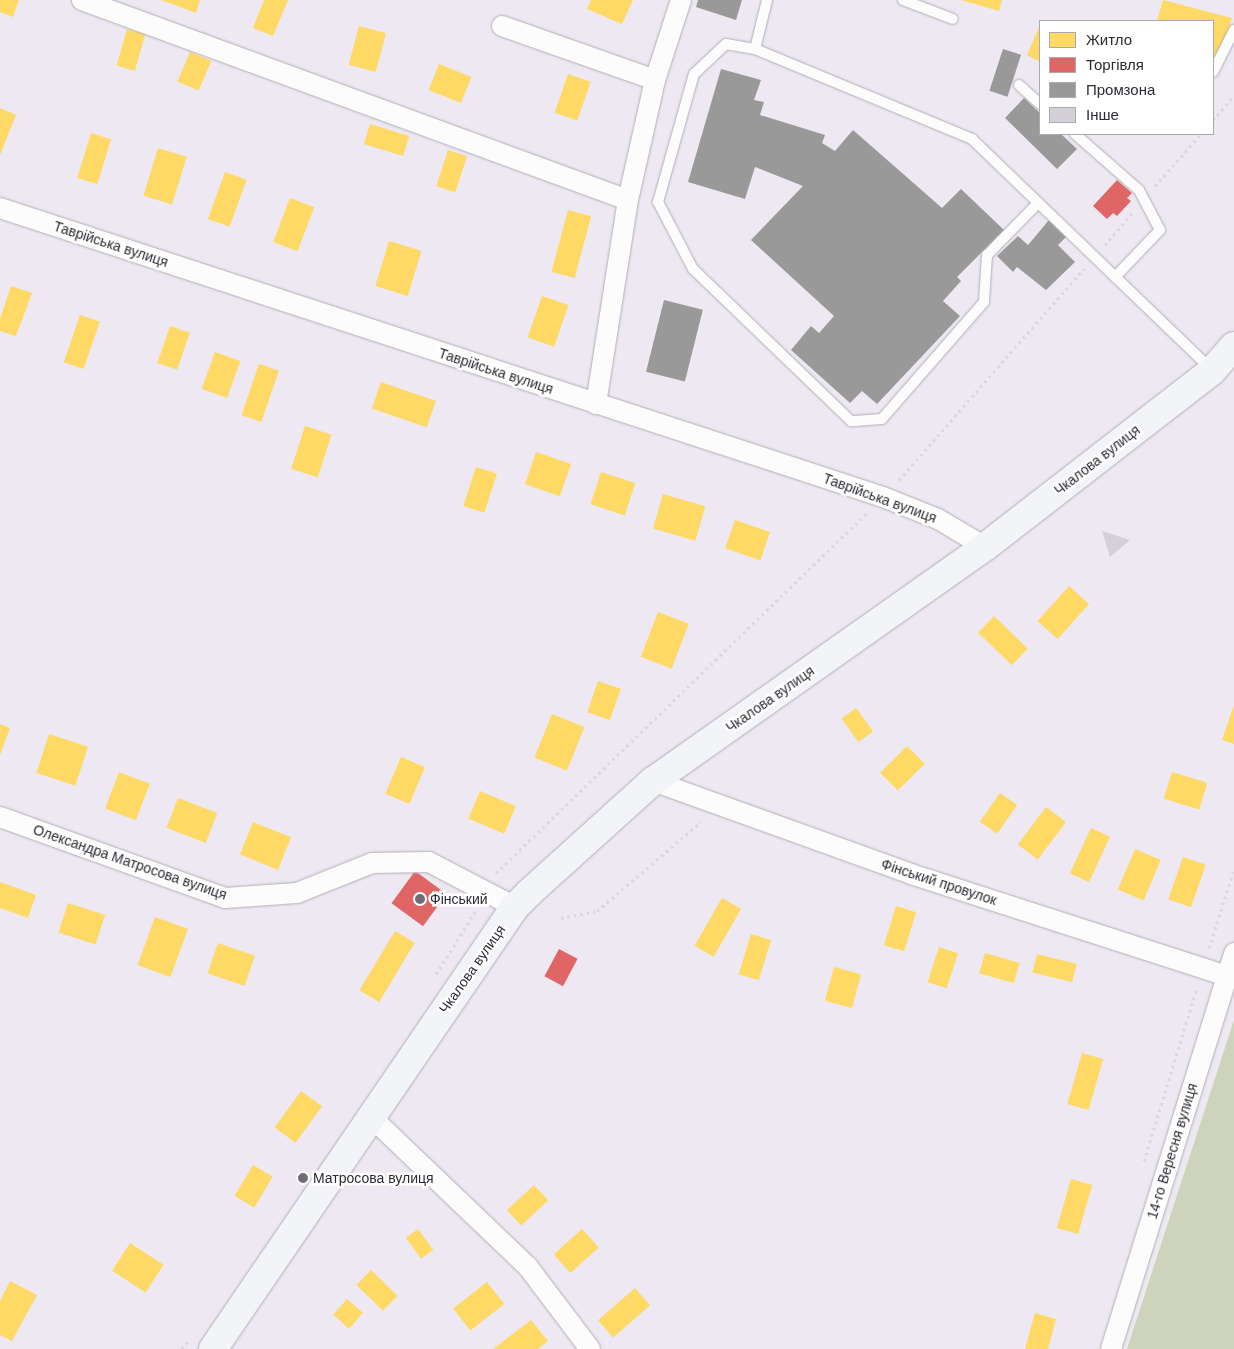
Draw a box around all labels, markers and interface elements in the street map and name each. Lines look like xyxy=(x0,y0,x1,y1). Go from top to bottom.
legend xyxy=(1039,20,1214,135)
text: Житло xyxy=(1086,31,1132,48)
text: Торгівля xyxy=(1086,56,1144,73)
text: Промзона xyxy=(1086,81,1155,98)
text: Інше xyxy=(1086,106,1119,123)
street label: Таврійська вулиця xyxy=(51,218,171,270)
street label: Таврійська вулиця xyxy=(436,345,556,397)
street label: Чкалова вулиця xyxy=(1051,421,1143,499)
street label: Таврійська вулиця xyxy=(821,470,939,526)
street label: Чкалова вулиця xyxy=(723,662,817,736)
street label: Олександра Матросова вулиця xyxy=(31,821,229,903)
street label: Фінський провулок xyxy=(879,855,999,909)
place label: Фінський xyxy=(430,891,488,907)
marker: Фінський xyxy=(414,893,426,905)
street label: Чкалова вулиця xyxy=(435,922,509,1016)
street label: 14-го Вересня вулиця xyxy=(1143,1081,1201,1221)
place label: Матросова вулиця xyxy=(313,1170,434,1186)
marker: Матросова вулиця xyxy=(297,1172,309,1184)

